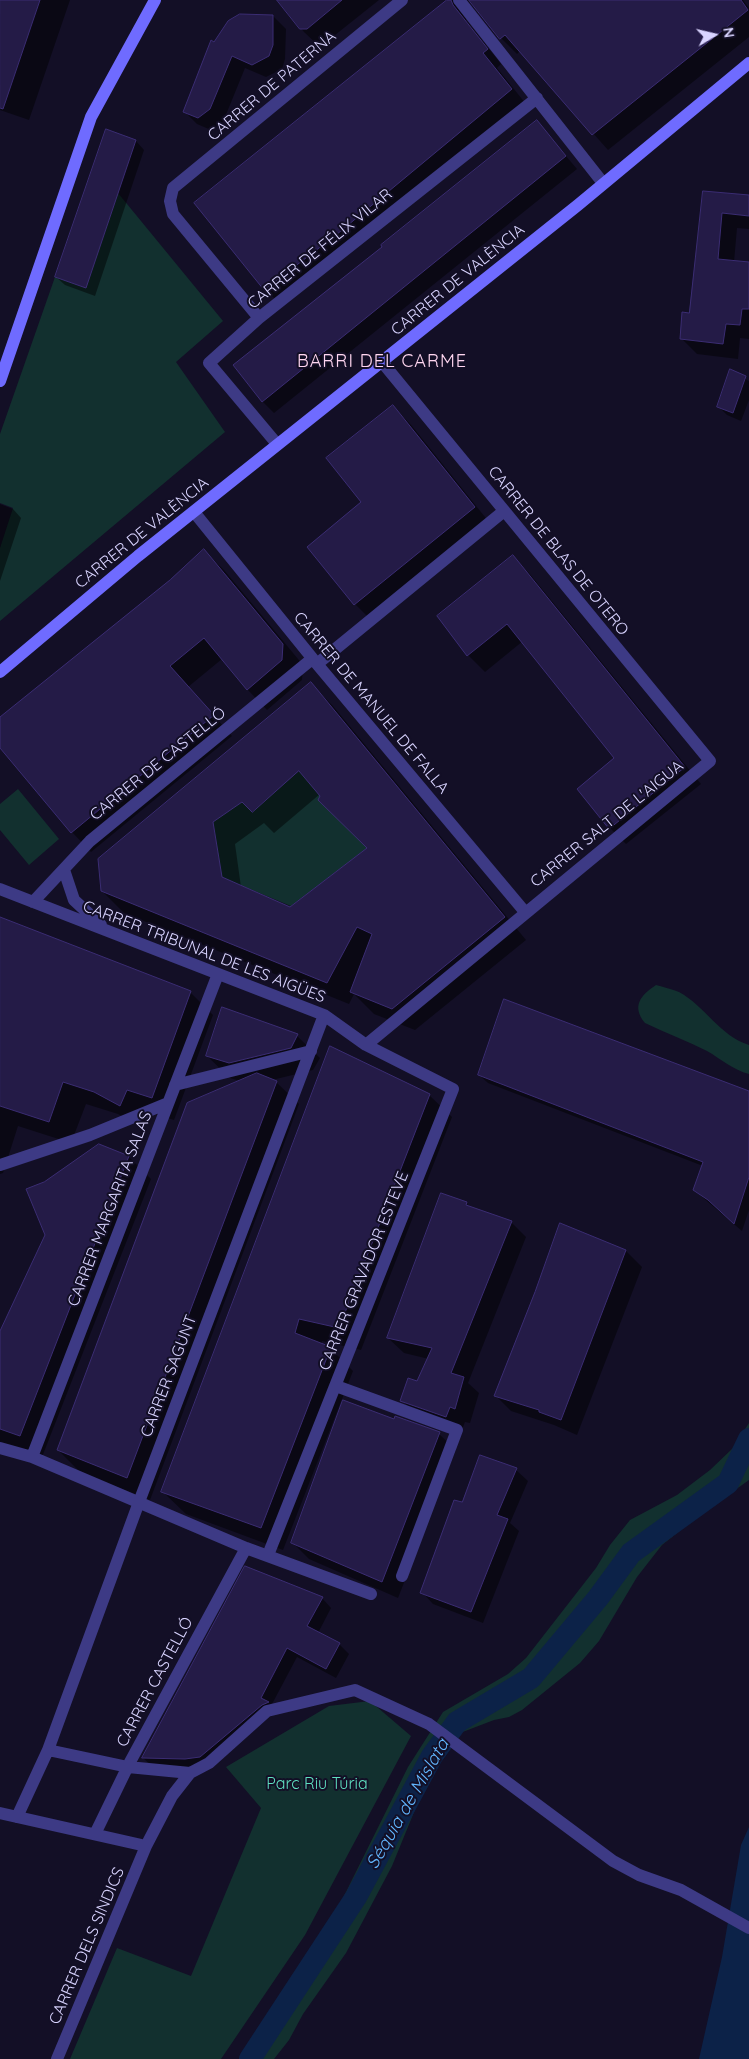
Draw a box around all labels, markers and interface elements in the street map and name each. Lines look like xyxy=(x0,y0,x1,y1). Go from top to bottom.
north arrow xyxy=(689,10,739,60)
text: N xyxy=(719,26,739,39)
street label: CARRER DE PATERNA xyxy=(204,27,340,145)
street label: CARRER DE FÉLIX VILAR xyxy=(244,185,396,313)
street label: CARRER DE VALÈNCIA xyxy=(388,220,528,340)
district label: BARRI DEL CARME xyxy=(295,351,469,373)
street label: CARRER DE BLAS DE OTERO xyxy=(484,462,632,640)
street label: CARRER DE VALÈNCIA xyxy=(72,473,212,593)
street label: CARRER DE MANUEL DE FALLA xyxy=(289,608,453,798)
street label: CARRER DE CASTELLÓ xyxy=(86,703,230,825)
street label: CARRER SALT DE L'AIGUA xyxy=(527,756,687,892)
street label: CARRER TRIBUNAL DE LES AIGÜES xyxy=(80,897,328,1007)
street label: CARRER MARGARITA SALAS xyxy=(64,1109,156,1309)
street label: CARRER GRAVADOR ESTEVE xyxy=(315,1169,413,1373)
street label: CARRER SAGUNT xyxy=(137,1312,201,1440)
street label: CARRER CASTELLÓ xyxy=(113,1614,197,1750)
water label: Séquia de Mislata xyxy=(362,1735,454,1873)
park label: Parc Riu Túria xyxy=(266,1774,368,1794)
street label: CARRER DELS SINDICS xyxy=(45,1865,129,2027)

